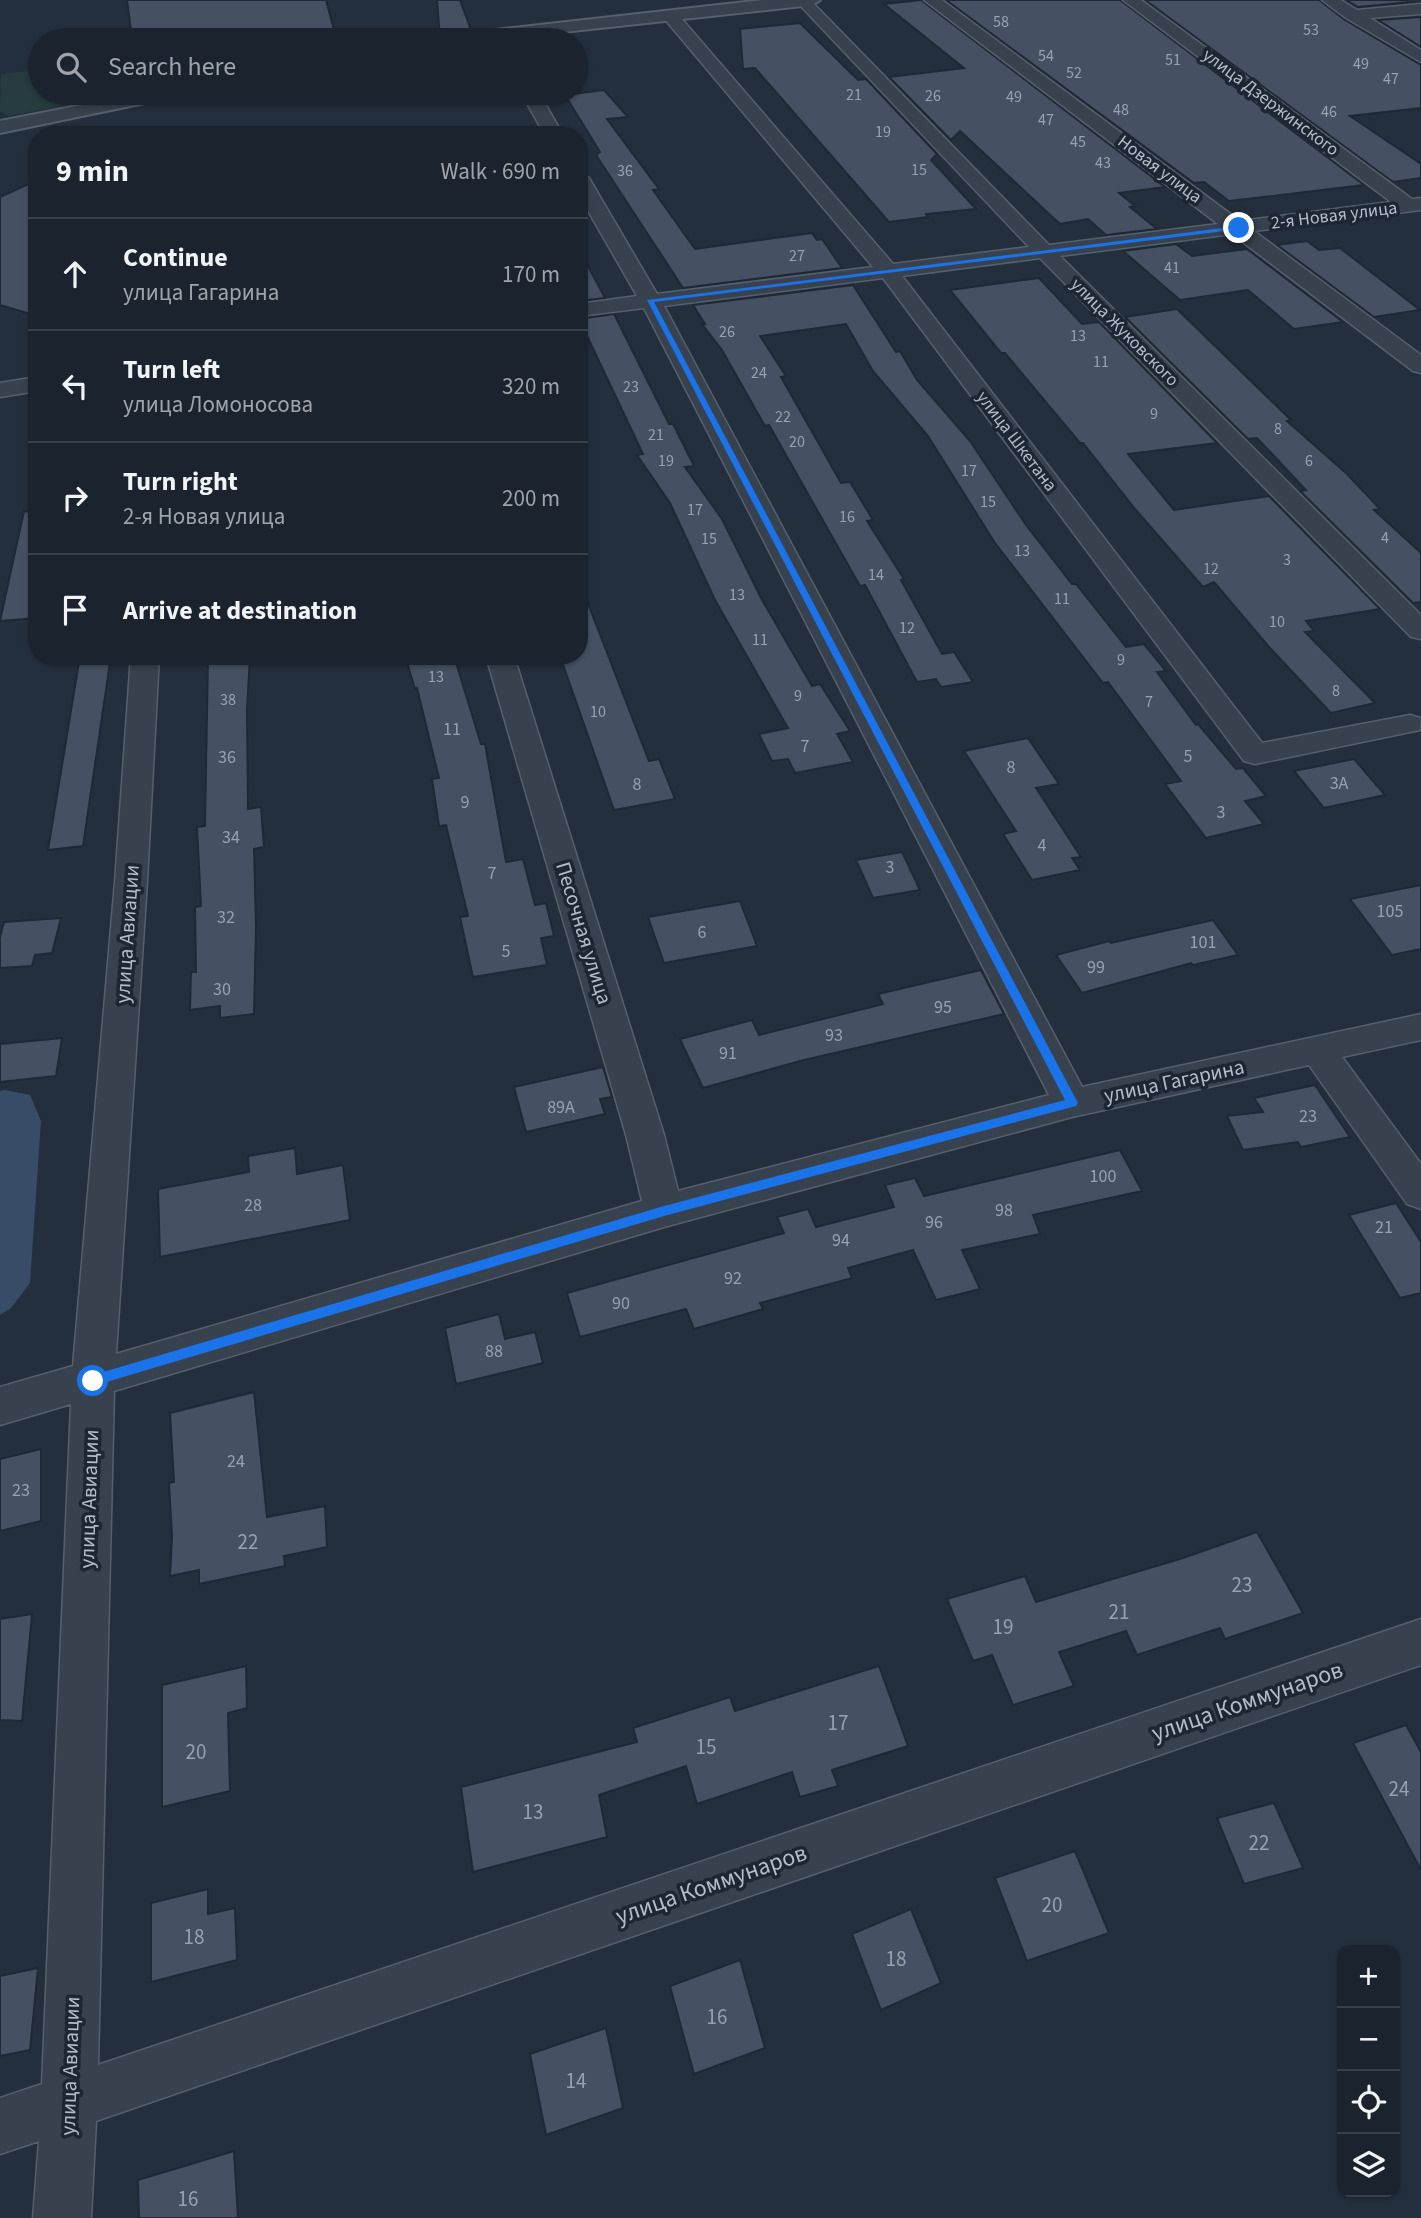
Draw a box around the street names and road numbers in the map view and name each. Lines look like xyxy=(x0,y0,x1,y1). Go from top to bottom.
street label: улица Дзержинского xyxy=(1197,43,1344,162)
street label: Новая улица xyxy=(1112,129,1207,209)
street label: 2-я Новая улица xyxy=(1270,195,1399,236)
street label: улица Жуковского xyxy=(1065,273,1184,392)
street label: улица Шкетана xyxy=(970,386,1063,497)
street label: Песочная улица xyxy=(548,858,620,1008)
street label: улица Авиации xyxy=(107,863,147,1005)
street label: улица Гагарина xyxy=(1101,1051,1247,1111)
street label: улица Авиации xyxy=(72,1429,106,1569)
street label: улица Коммунаров xyxy=(1147,1652,1347,1751)
street label: улица Коммунаров xyxy=(611,1835,811,1934)
street label: улица Авиации xyxy=(53,1996,87,2136)

